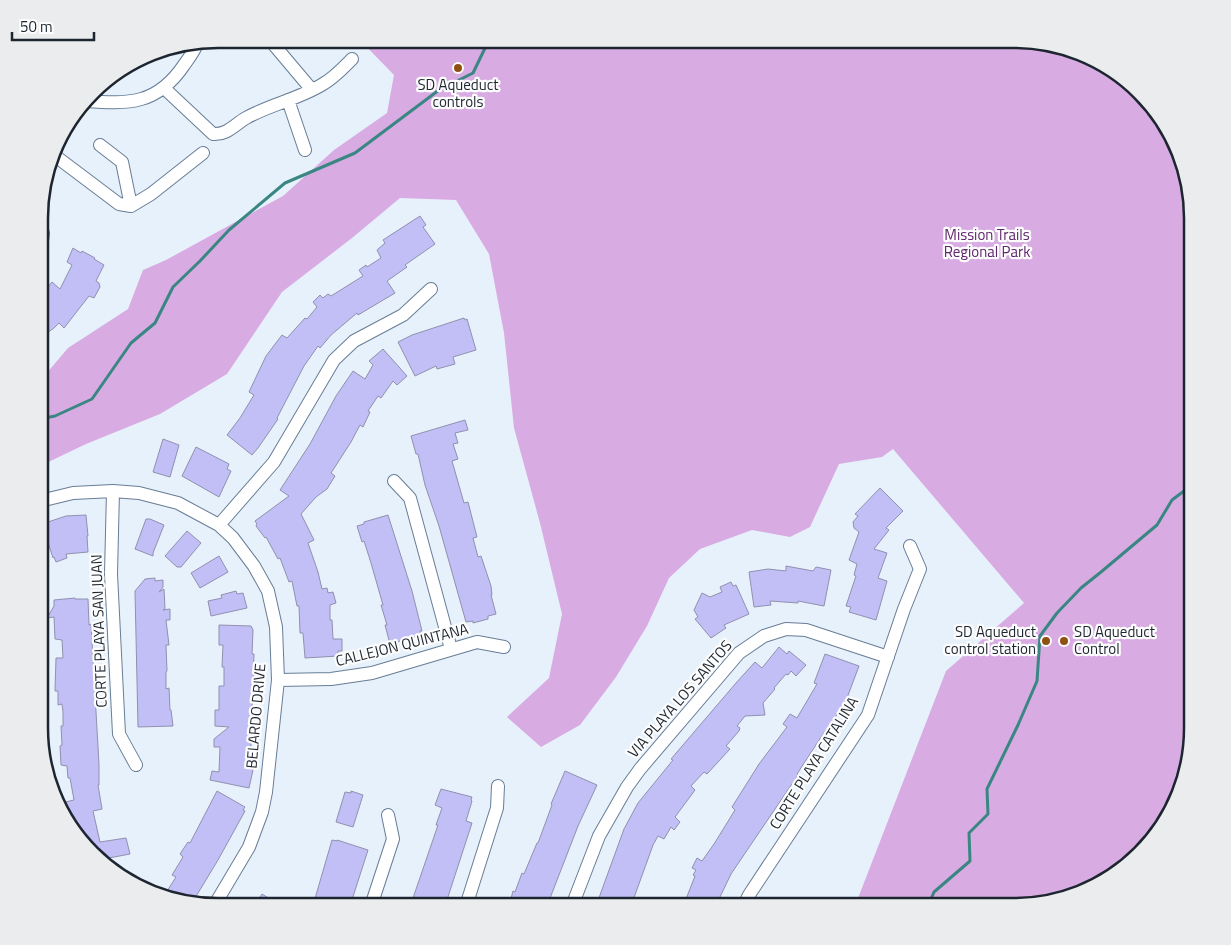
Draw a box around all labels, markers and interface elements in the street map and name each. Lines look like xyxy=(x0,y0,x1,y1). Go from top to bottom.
scale bar xyxy=(12,10,95,42)
text: 50 m xyxy=(20,15,53,38)
marker: SD Aqueduct controls xyxy=(452,62,464,74)
place label: SD Aqueduct controls xyxy=(417,73,499,113)
park label: Mission Trails Regional Park xyxy=(944,223,1030,263)
street label: CORTE PLAYA SAN JUAN xyxy=(84,554,113,708)
street label: CALLEJON QUINTANA xyxy=(333,617,471,672)
place label: SD Aqueduct control station xyxy=(944,620,1037,660)
place label: SD Aqueduct Control xyxy=(1074,620,1156,660)
street label: VIA PLAYA LOS SANTOS xyxy=(622,635,737,763)
marker: SD Aqueduct control station xyxy=(1040,635,1052,647)
marker: SD Aqueduct Control xyxy=(1058,635,1070,647)
street label: BELARDO DRIVE xyxy=(239,662,272,769)
street label: CORTE PLAYA CATALINA xyxy=(763,692,864,834)

